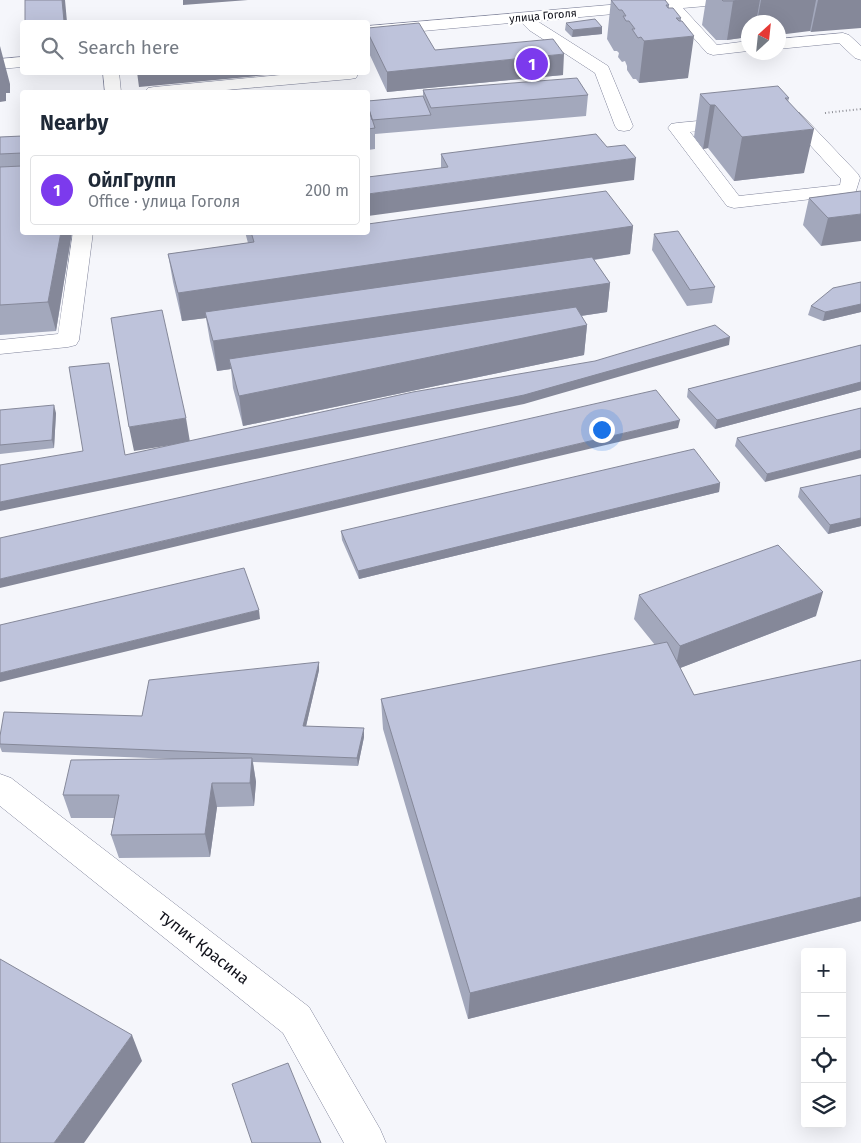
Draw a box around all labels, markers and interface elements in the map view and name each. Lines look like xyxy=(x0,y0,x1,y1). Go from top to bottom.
street label: улица Гоголя xyxy=(509,7,577,25)
north arrow xyxy=(741,15,786,60)
search box xyxy=(20,20,370,75)
icon: search xyxy=(38,34,66,62)
text: Search here xyxy=(78,36,179,59)
pin: 1 xyxy=(516,45,548,83)
text: Nearby xyxy=(40,110,108,136)
text: ОйлГрупп xyxy=(88,169,176,192)
text: 1 xyxy=(53,181,61,200)
text: 200 m xyxy=(305,181,349,200)
text: Office · улица Гоголя xyxy=(88,192,240,211)
your location xyxy=(589,417,615,443)
street label: тупик Красина xyxy=(155,906,253,988)
map controls xyxy=(801,948,846,1128)
button: + xyxy=(801,948,846,993)
button: − xyxy=(801,993,846,1038)
button: locate xyxy=(801,1038,846,1083)
button: layers xyxy=(801,1083,846,1128)

